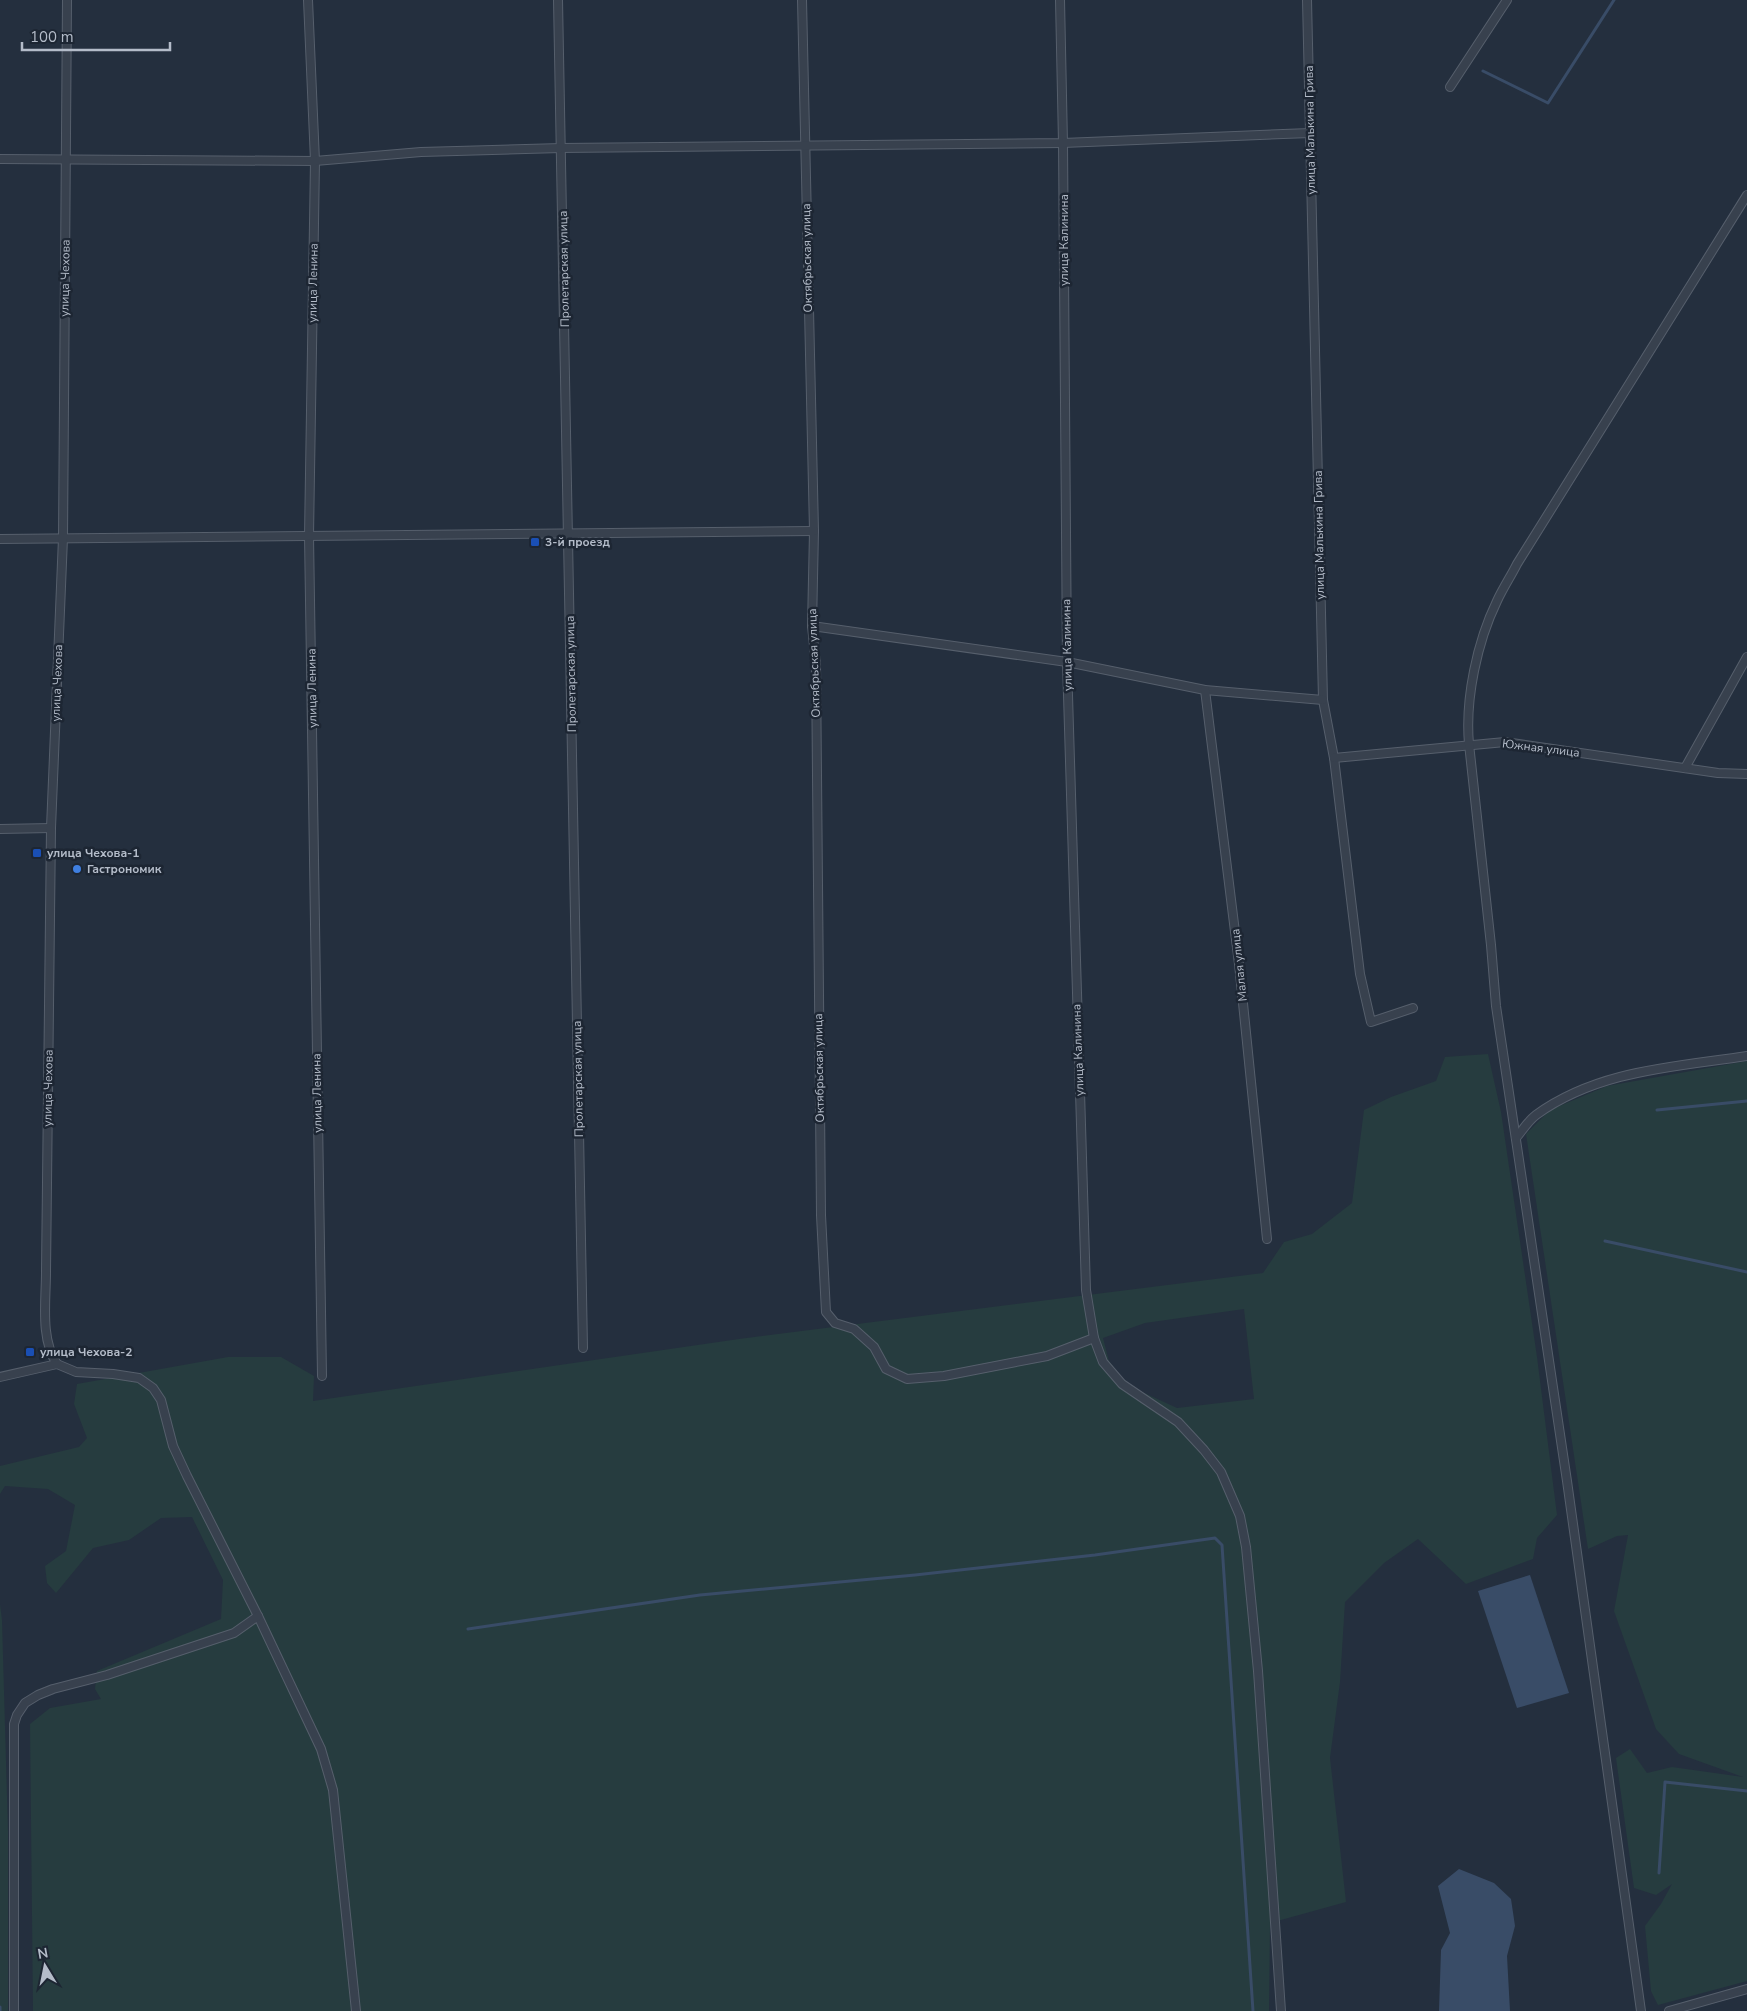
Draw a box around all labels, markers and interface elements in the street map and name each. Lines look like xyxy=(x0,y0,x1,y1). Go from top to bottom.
scale bar xyxy=(22,20,170,52)
text: 100 m xyxy=(30,27,74,47)
street label: улица Малькина Грива xyxy=(1301,65,1319,195)
street label: улица Калинина xyxy=(1056,194,1072,286)
street label: Октябрьская улица xyxy=(798,203,816,313)
street label: Пролетарская улица xyxy=(555,211,573,327)
street label: улица Чехова xyxy=(56,239,74,317)
street label: улица Ленина xyxy=(304,243,322,323)
street label: улица Малькина Грива xyxy=(1310,470,1328,600)
place label: 3-й проезд xyxy=(545,534,611,550)
marker: 3-й проезд xyxy=(529,536,541,548)
street label: улица Калинина xyxy=(1058,599,1076,691)
street label: Октябрьская улица xyxy=(804,608,824,718)
street label: Пролетарская улица xyxy=(562,616,580,732)
street label: улица Чехова xyxy=(48,644,66,722)
street label: улица Ленина xyxy=(303,648,321,728)
street label: Южная улица xyxy=(1501,735,1581,761)
place label: улица Чехова-1 xyxy=(47,845,140,861)
marker: улица Чехова-1 xyxy=(31,847,43,859)
place label: Гастрономик xyxy=(87,861,162,877)
marker: Гастрономик xyxy=(71,863,83,875)
street label: Малая улица xyxy=(1227,928,1251,1002)
street label: улица Калинина xyxy=(1068,1004,1088,1096)
street label: Октябрьская улица xyxy=(810,1013,828,1123)
street label: Пролетарская улица xyxy=(569,1021,587,1137)
street label: улица Чехова xyxy=(39,1049,57,1127)
street label: улица Ленина xyxy=(308,1053,326,1133)
place label: улица Чехова-2 xyxy=(40,1344,133,1360)
marker: улица Чехова-2 xyxy=(24,1346,36,1358)
north arrow xyxy=(20,1941,70,1991)
text: N xyxy=(36,1943,50,1964)

